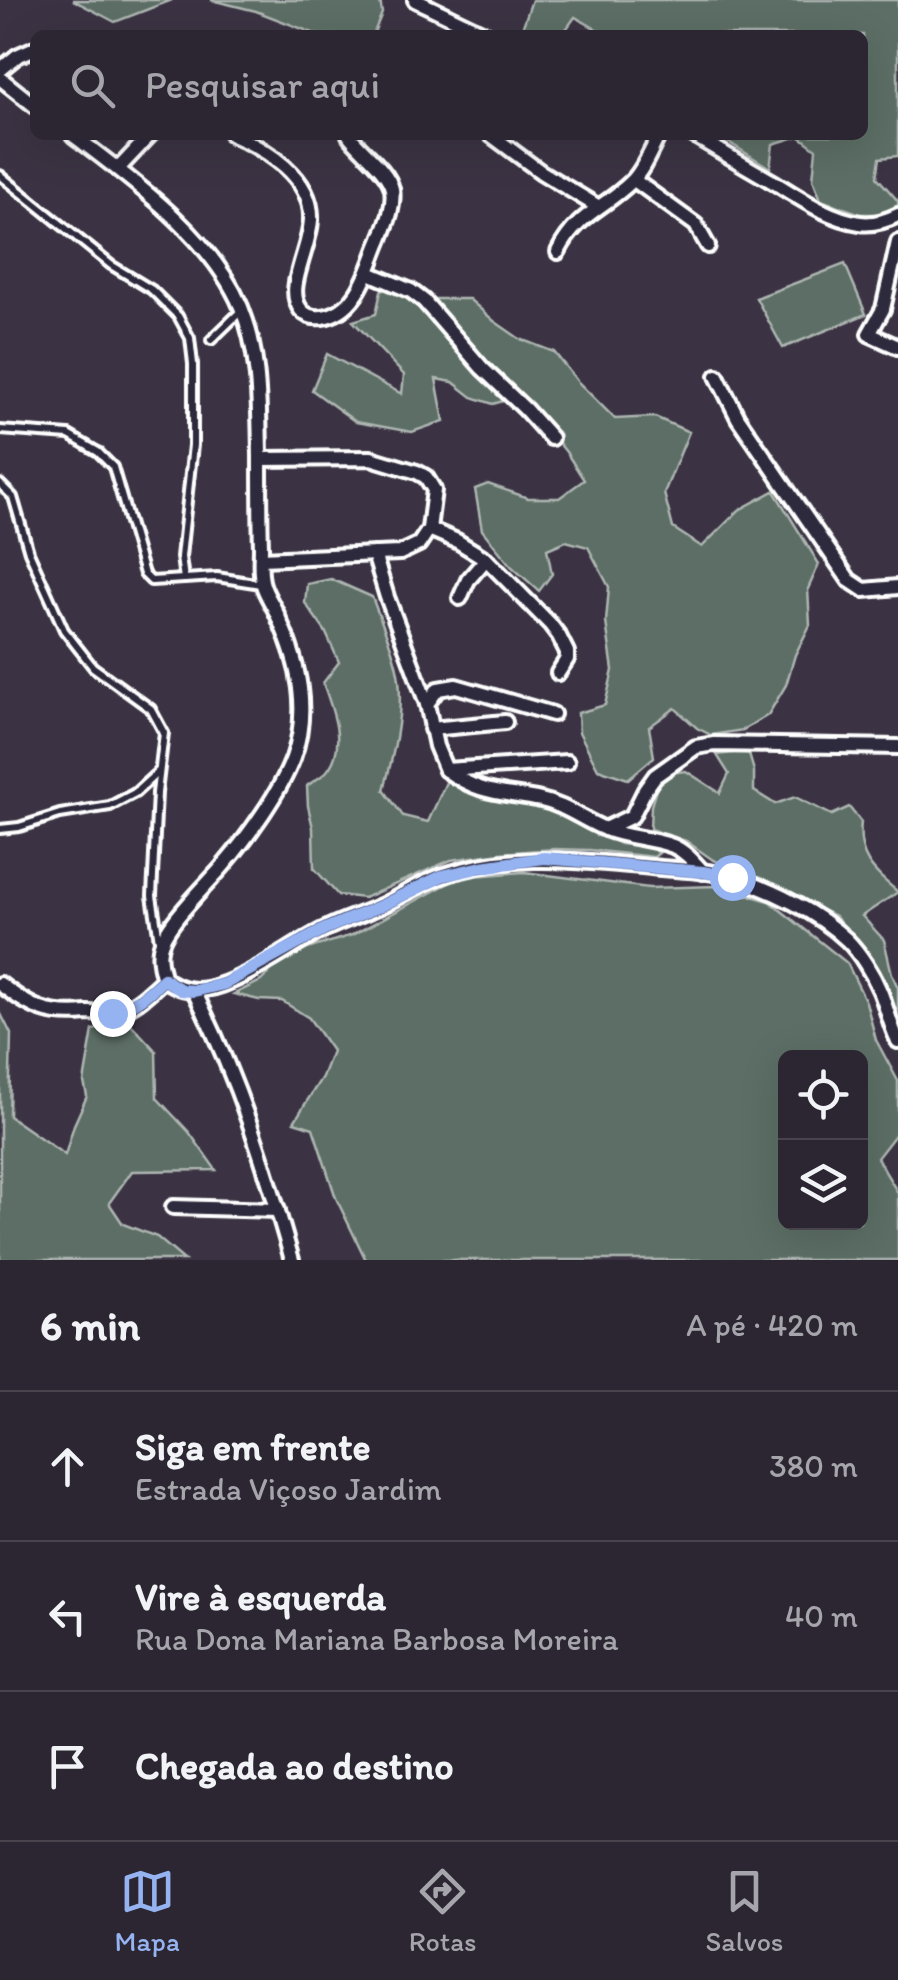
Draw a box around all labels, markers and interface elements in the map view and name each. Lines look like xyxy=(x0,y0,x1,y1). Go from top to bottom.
search box xyxy=(30,30,868,140)
icon: search xyxy=(65,58,120,113)
text: Pesquisar aqui xyxy=(145,62,380,108)
route start xyxy=(710,855,756,901)
route end xyxy=(90,991,136,1037)
map controls xyxy=(778,1050,868,1230)
button: locate xyxy=(778,1050,868,1140)
button: layers xyxy=(778,1140,868,1230)
text: 6 min xyxy=(40,1300,140,1351)
text: A pé · 420 m xyxy=(686,1306,858,1344)
text: Siga em frente xyxy=(135,1424,371,1470)
icon: ahead xyxy=(40,1439,95,1494)
text: 380 m xyxy=(769,1447,858,1485)
text: Estrada Viçoso Jardim xyxy=(135,1470,442,1508)
text: Vire à esquerda xyxy=(135,1574,386,1620)
icon: left xyxy=(40,1589,95,1644)
text: 40 m xyxy=(785,1597,858,1635)
text: Rua Dona Mariana Barbosa Moreira xyxy=(135,1620,619,1658)
icon: arrive xyxy=(40,1739,95,1794)
text: Chegada ao destino xyxy=(135,1743,454,1789)
tab: Mapa xyxy=(115,1864,180,1958)
tab: Rotas xyxy=(409,1864,476,1958)
tab: Salvos xyxy=(705,1864,783,1958)

